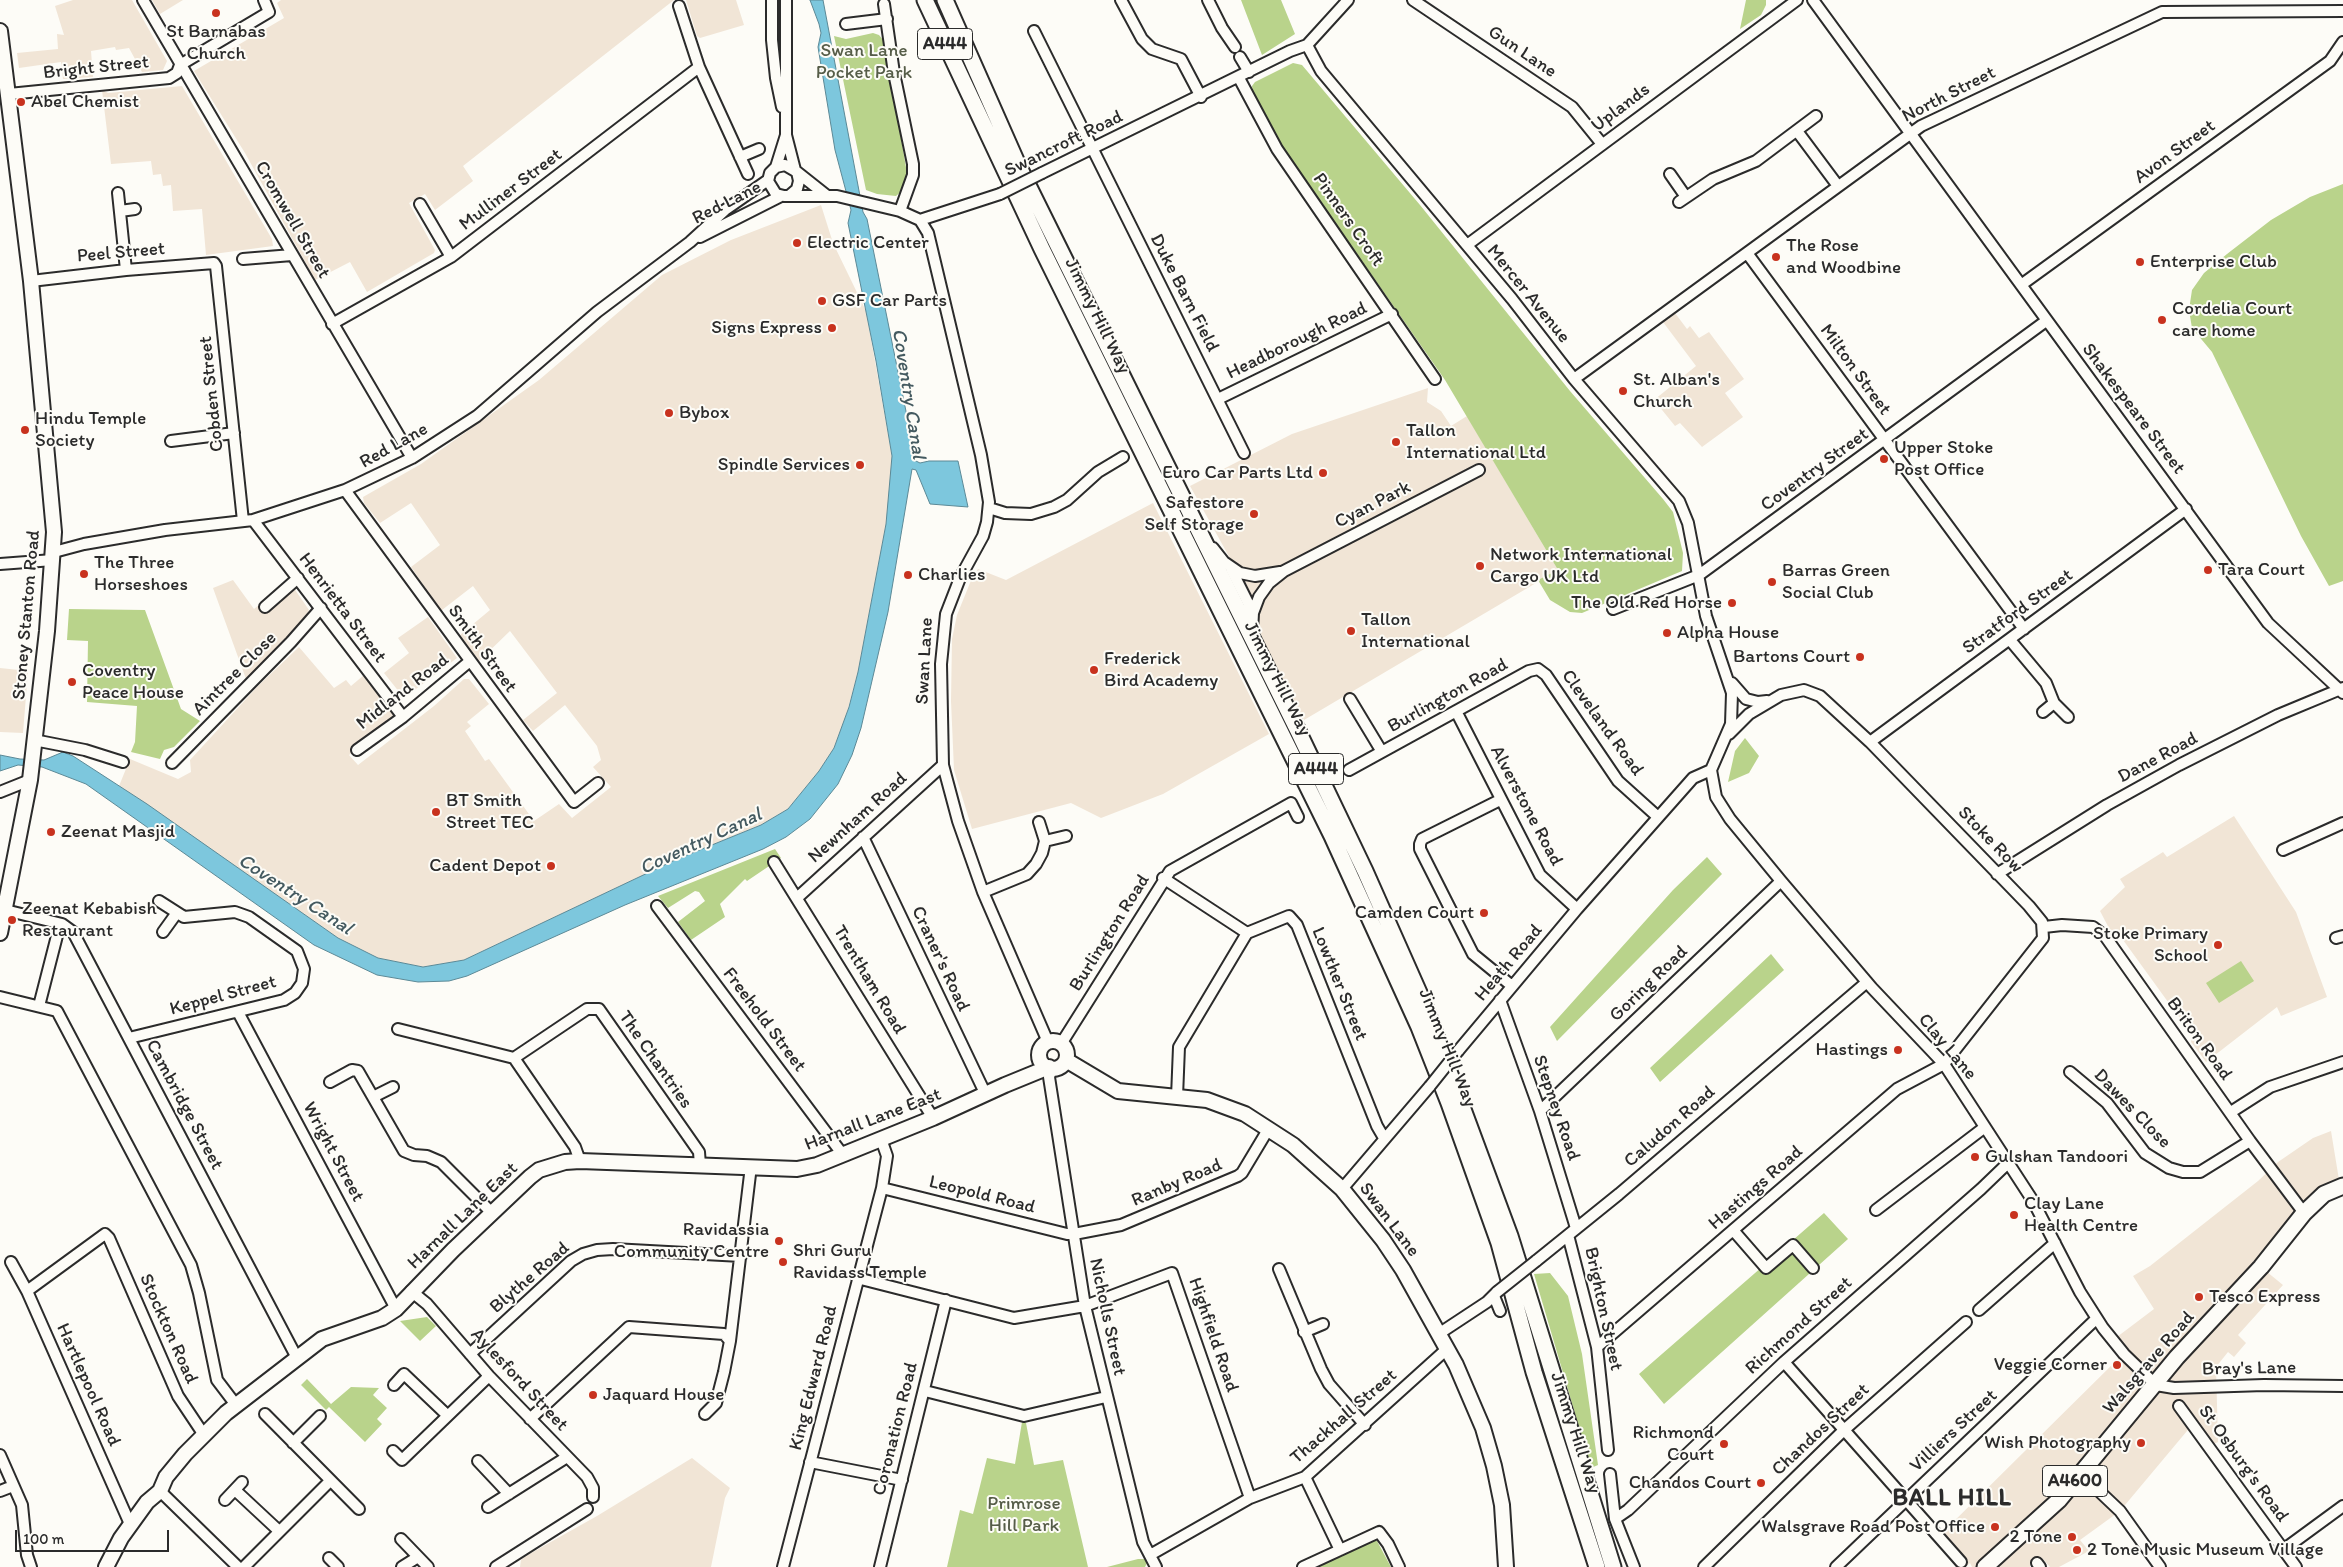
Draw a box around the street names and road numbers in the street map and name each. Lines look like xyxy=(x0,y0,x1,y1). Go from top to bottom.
street label: Gun Lane xyxy=(1483,21,1561,83)
road number: A444 xyxy=(918,29,972,60)
street label: Bright Street xyxy=(42,51,150,85)
street label: North Street xyxy=(1898,62,2000,128)
street label: Uplands xyxy=(1587,79,1655,137)
street label: Swancroft Road xyxy=(1001,106,1127,182)
street label: Avon Street xyxy=(2130,115,2220,189)
street label: Mulliner Street xyxy=(455,144,567,236)
street label: Cromwell Street xyxy=(249,157,335,283)
street label: Pinners Croft xyxy=(1307,169,1389,271)
street label: Red Lane xyxy=(689,176,765,230)
street label: Duke Barn Field xyxy=(1144,230,1224,356)
street label: Peel Street xyxy=(76,238,166,268)
street label: Mercer Avenue xyxy=(1481,240,1575,348)
street label: Jimmy Hill Way xyxy=(1059,254,1135,378)
street label: Headborough Road xyxy=(1223,297,1371,385)
street label: Milton Street xyxy=(1814,320,1896,420)
street label: Cobden Street xyxy=(195,335,229,453)
street label: Shakespeare Street xyxy=(2076,339,2190,479)
street label: Red Lane xyxy=(356,418,432,474)
street label: Coventry Street xyxy=(1757,423,1873,517)
street label: Cyan Park xyxy=(1331,476,1415,534)
street label: Stoney Stanton Road xyxy=(8,529,46,701)
street label: Henrietta Street xyxy=(293,548,391,668)
street label: Stratford Street xyxy=(1958,564,2078,660)
street label: Smith Street xyxy=(442,601,522,697)
street label: Swan Lane xyxy=(911,617,939,705)
street label: Jimmy Hill Way xyxy=(1238,618,1316,740)
street label: Aintree Close xyxy=(188,627,282,721)
street label: Midland Road xyxy=(352,649,454,735)
street label: Burlington Road xyxy=(1384,654,1512,738)
street label: Cleveland Road xyxy=(1556,665,1648,781)
street label: Dane Road xyxy=(2114,727,2202,789)
street label: Alverstone Road xyxy=(1485,742,1567,870)
road number: A444 xyxy=(1288,754,1344,784)
street label: Newnham Road xyxy=(804,768,912,868)
street label: Stoke Row xyxy=(1952,802,2028,878)
street label: Burlington Road xyxy=(1065,870,1155,996)
street label: Craner's Road xyxy=(906,903,974,1015)
street label: Heath Road xyxy=(1470,920,1548,1006)
street label: Trentham Road xyxy=(827,921,911,1039)
street label: Lowther Street xyxy=(1306,924,1372,1044)
street label: Goring Road xyxy=(1605,941,1693,1027)
street label: Freehold Street xyxy=(717,963,811,1077)
street label: Keppel Street xyxy=(167,971,279,1021)
street label: Jimmy Hill Way xyxy=(1413,985,1481,1111)
street label: Briton Road xyxy=(2161,993,2237,1085)
street label: The Chantries xyxy=(613,1007,697,1113)
street label: Clay Lane xyxy=(1913,1009,1981,1085)
street label: Cambridge Street xyxy=(140,1036,228,1174)
street label: Stepney Road xyxy=(1527,1052,1585,1164)
street label: Dawes Close xyxy=(2088,1064,2176,1154)
street label: Caludon Road xyxy=(1620,1081,1720,1173)
street label: Harnall Lane East xyxy=(801,1083,945,1157)
street label: Wright Street xyxy=(297,1098,369,1206)
street label: Hastings Road xyxy=(1704,1141,1808,1235)
street label: Ranby Road xyxy=(1128,1154,1226,1212)
street label: Harnall Lane East xyxy=(403,1158,523,1274)
street label: Leopold Road xyxy=(926,1171,1038,1219)
street label: Swan Lane xyxy=(1354,1178,1424,1262)
street label: Blythe Road xyxy=(485,1237,575,1319)
street label: Brighton Street xyxy=(1579,1245,1627,1373)
street label: Nicholls Street xyxy=(1083,1256,1131,1378)
street label: Stockton Road xyxy=(134,1270,202,1388)
street label: Richmond Street xyxy=(1741,1272,1857,1380)
street label: Highfield Road xyxy=(1183,1275,1243,1395)
street label: King Edward Road xyxy=(785,1303,843,1453)
street label: Walsgrave Road xyxy=(2098,1307,2200,1419)
street label: Hartlepool Road xyxy=(51,1320,125,1450)
street label: Aylesford Street xyxy=(465,1324,573,1436)
street label: Bray's Lane xyxy=(2202,1357,2296,1381)
street label: Coronation Road xyxy=(868,1360,924,1498)
street label: Thackhall Street xyxy=(1286,1364,1402,1470)
street label: Jimmy Hill Way xyxy=(1545,1370,1605,1496)
street label: Chandos Street xyxy=(1767,1379,1875,1481)
street label: Villiers Street xyxy=(1906,1385,2002,1477)
street label: St Osburg's Road xyxy=(2193,1401,2293,1527)
road number: A4600 xyxy=(2042,1465,2108,1496)

